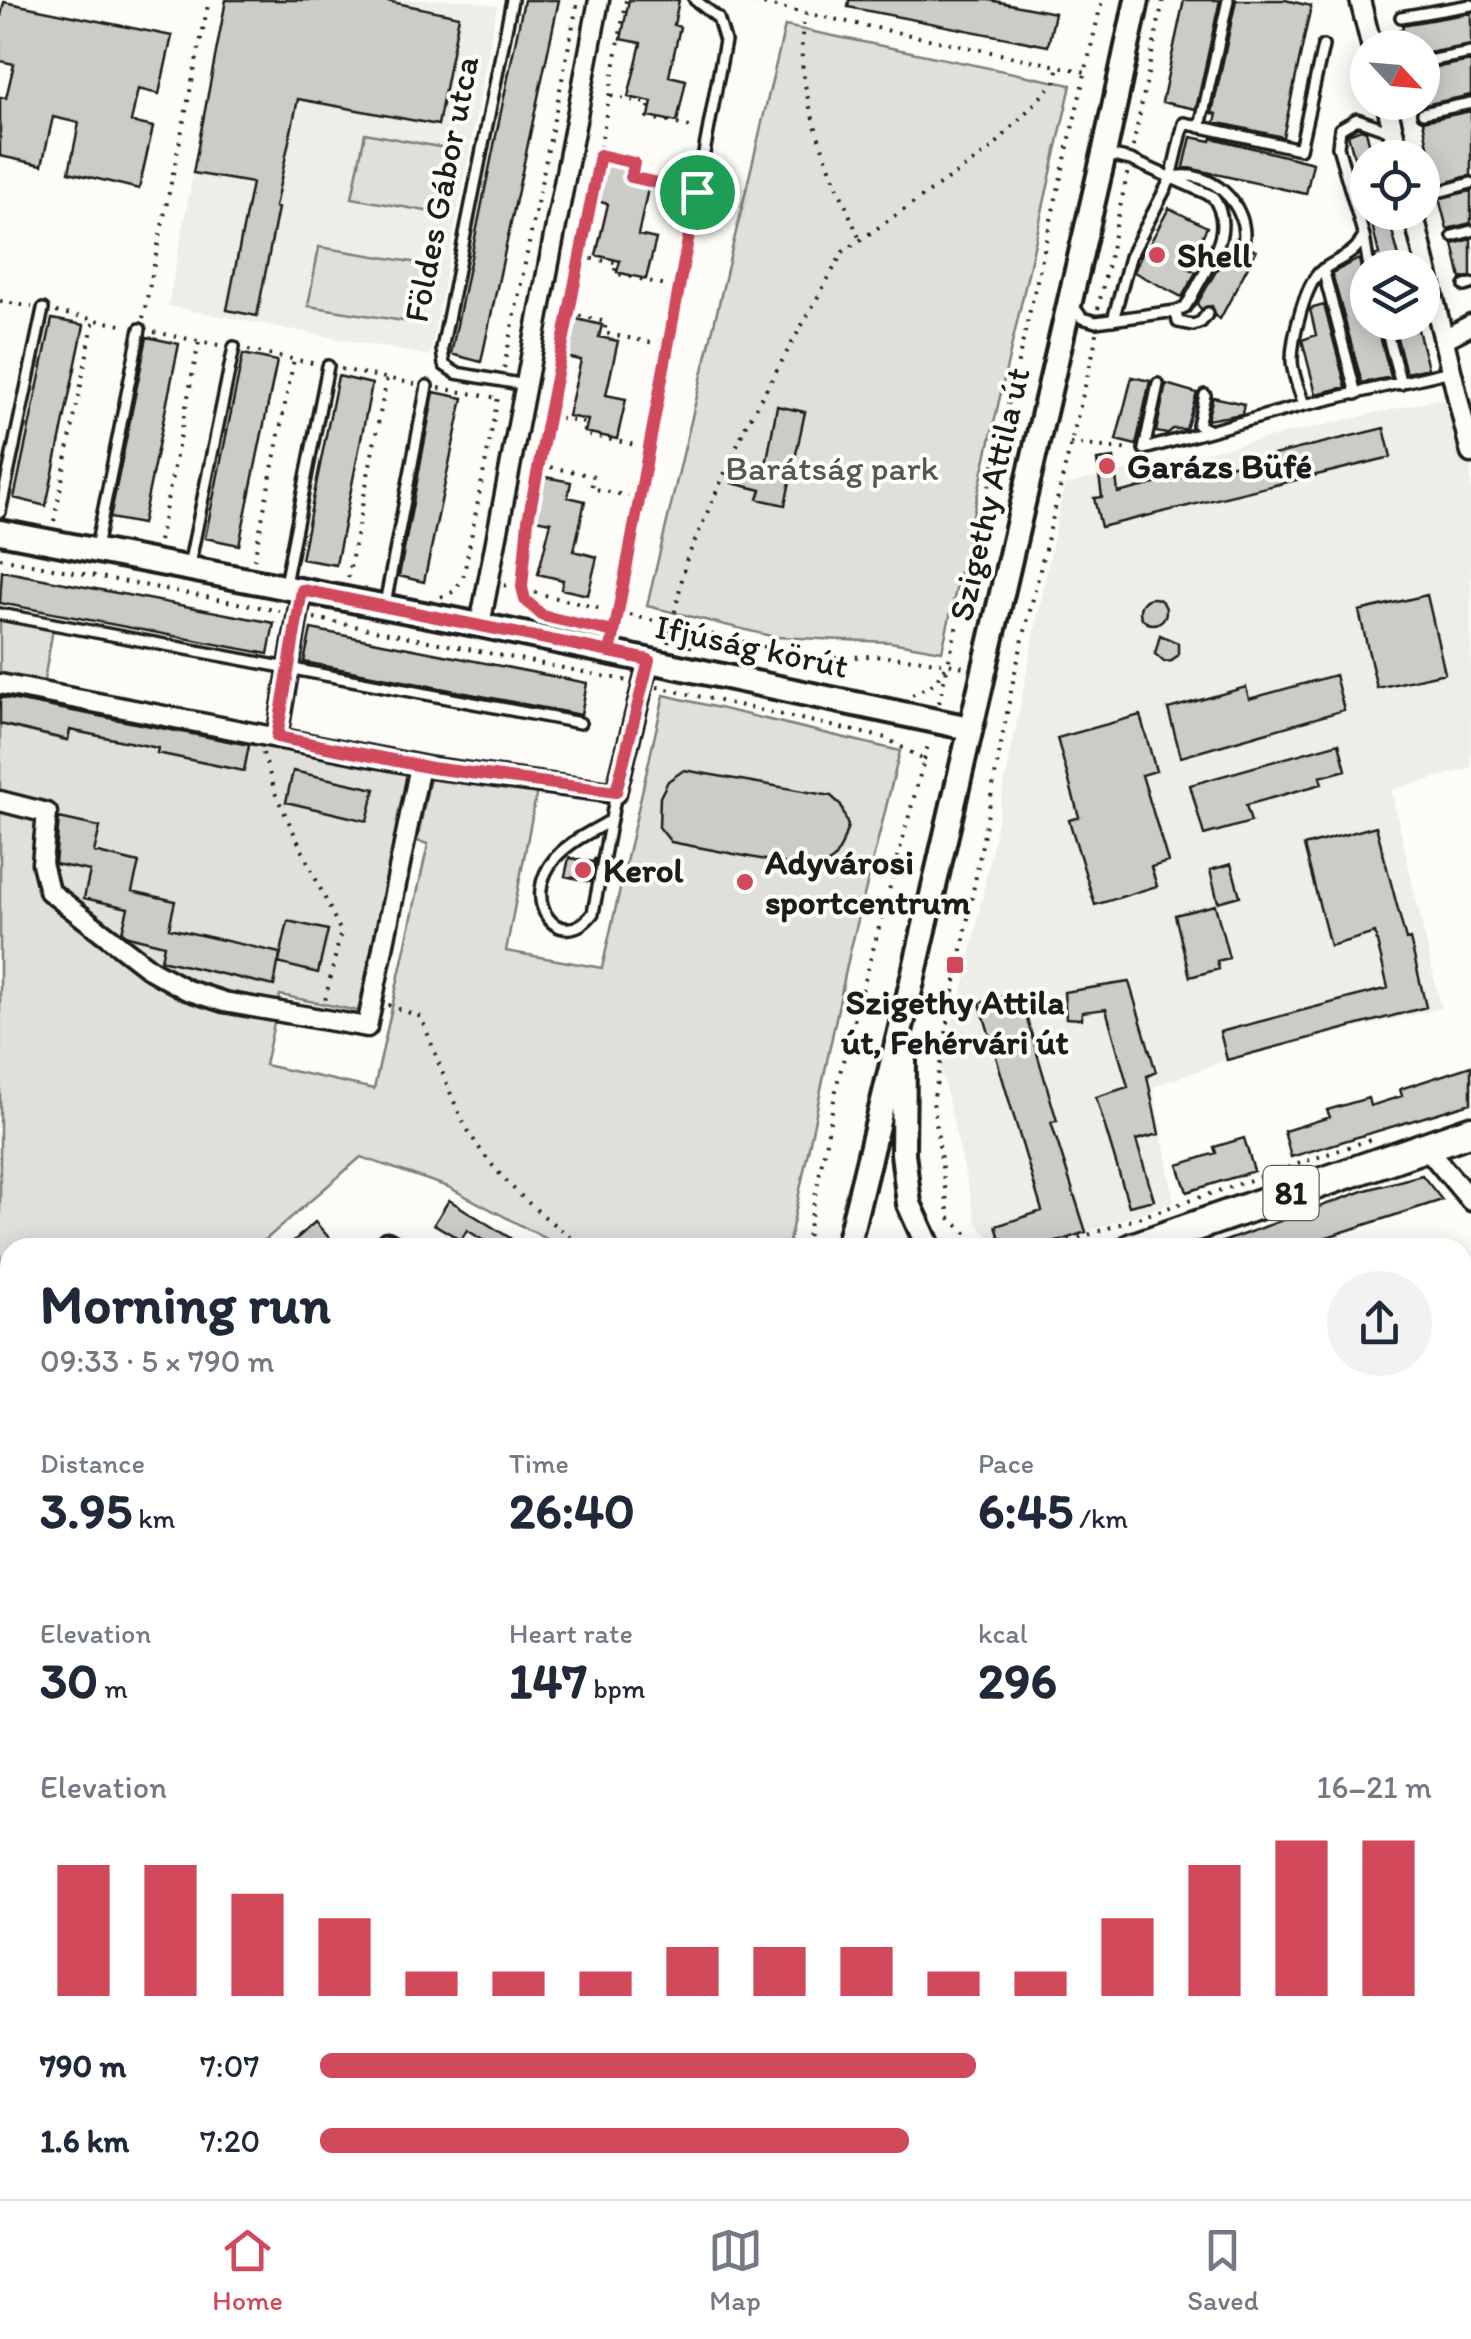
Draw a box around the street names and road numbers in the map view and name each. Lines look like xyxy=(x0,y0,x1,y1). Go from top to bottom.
street label: Földes Gábor utca xyxy=(395,52,487,326)
street label: Szigethy Attila út xyxy=(939,363,1039,625)
street label: Ifjúság körút xyxy=(652,605,852,687)
road number: 81 xyxy=(1264,1166,1318,1220)

